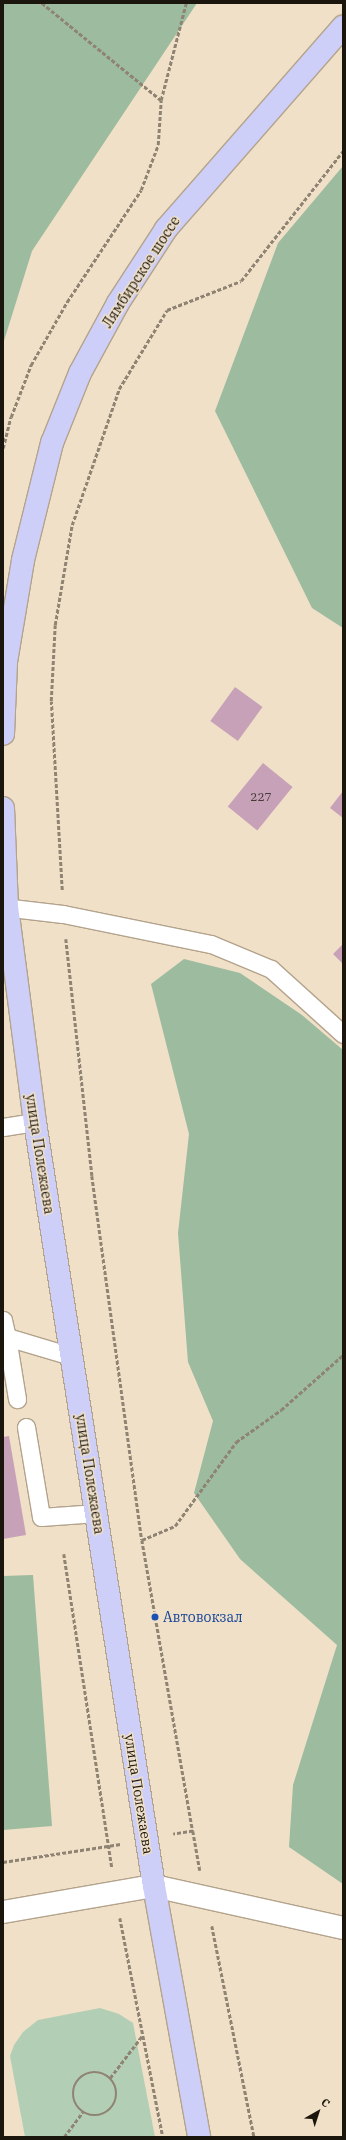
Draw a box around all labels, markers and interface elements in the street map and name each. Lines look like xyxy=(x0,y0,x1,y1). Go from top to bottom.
street label: Лямбирское шоссе xyxy=(99,213,183,331)
house number: 227 xyxy=(250,790,272,804)
street label: улица Полежаева xyxy=(22,1093,58,1215)
street label: улица Полежаева xyxy=(72,1413,108,1535)
place label: Автовокзал xyxy=(163,1609,243,1625)
marker: Автовокзал xyxy=(150,1612,160,1622)
street label: улица Полежаева xyxy=(121,1733,157,1855)
north arrow xyxy=(298,2092,338,2132)
text: С xyxy=(318,2095,333,2110)

